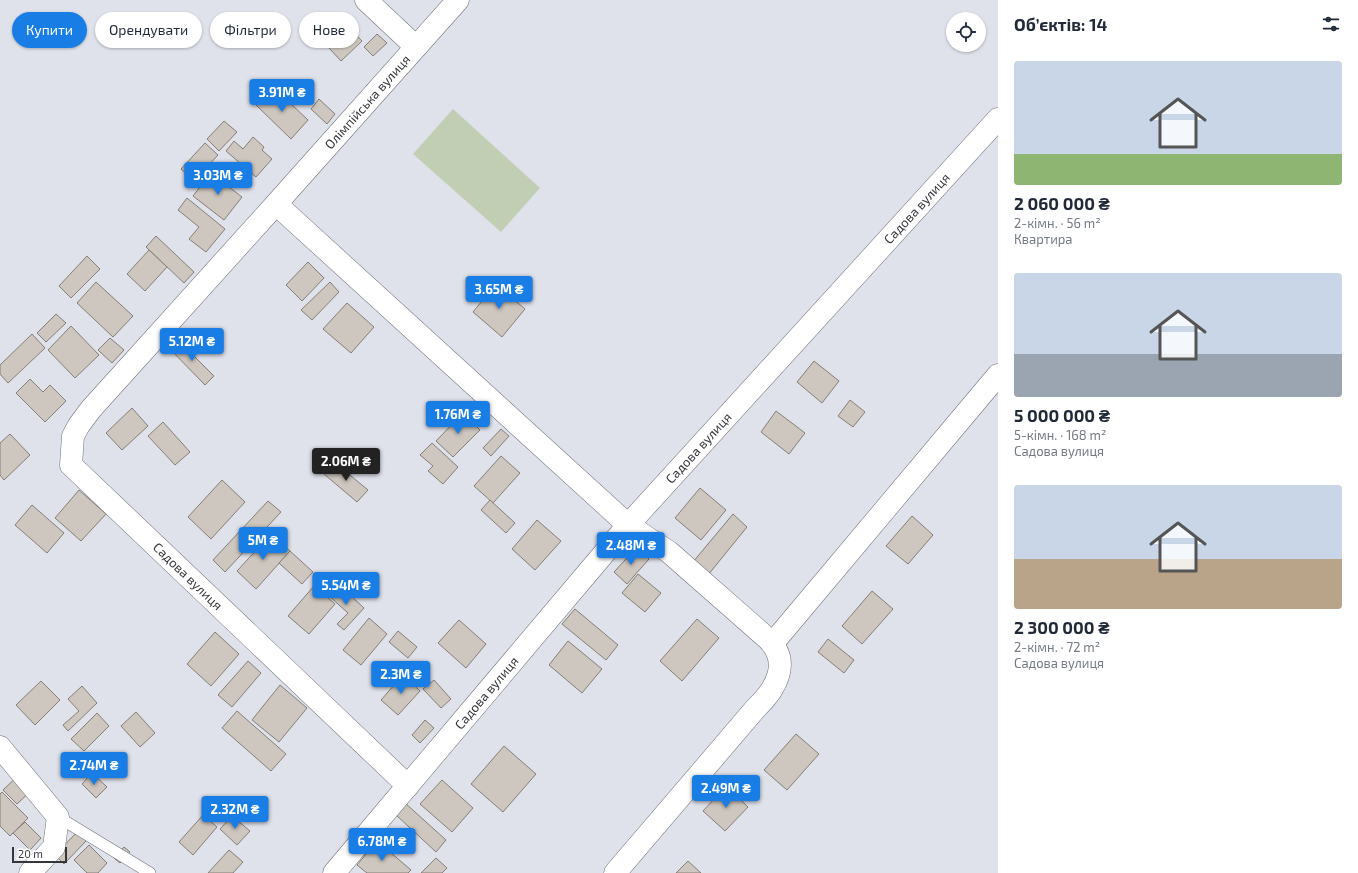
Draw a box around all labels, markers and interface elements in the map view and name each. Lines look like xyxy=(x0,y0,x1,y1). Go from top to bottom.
chip: Купити xyxy=(12,12,87,48)
chip: Орендувати xyxy=(95,12,202,48)
chip: Фільтри xyxy=(210,12,291,48)
chip: Нове xyxy=(299,12,359,48)
map controls xyxy=(946,12,986,52)
button: locate xyxy=(946,12,986,52)
icon: filters xyxy=(1320,13,1342,35)
text: Об’єктів: 14 xyxy=(1014,14,1107,34)
street label: Олімпійська вулиця xyxy=(321,51,413,152)
pin: 3.91M ₴ xyxy=(245,79,319,113)
text: 3.91M ₴ xyxy=(258,84,306,100)
icon: home xyxy=(1142,87,1214,159)
pin: 3.03M ₴ xyxy=(181,162,255,196)
text: 3.03M ₴ xyxy=(193,167,243,183)
street label: Садова вулиця xyxy=(880,170,953,247)
text: 2 060 000 ₴ xyxy=(1014,193,1110,213)
text: 2-кімн. · 56 m² xyxy=(1014,215,1101,231)
text: Квартира xyxy=(1014,231,1073,247)
pin: 3.65M ₴ xyxy=(462,276,536,310)
text: 3.65M ₴ xyxy=(475,281,523,297)
icon: home xyxy=(1142,299,1214,371)
pin: 5.12M ₴ xyxy=(155,328,229,362)
text: 5.12M ₴ xyxy=(169,333,215,349)
pin: 1.76M ₴ xyxy=(421,401,495,435)
text: 5 000 000 ₴ xyxy=(1014,405,1110,425)
text: 1.76M ₴ xyxy=(435,406,481,422)
street label: Садова вулиця xyxy=(662,409,735,487)
text: 5-кімн. · 168 m² xyxy=(1014,427,1106,443)
text: Садова вулиця xyxy=(1014,443,1104,459)
pin: 2.06M ₴ xyxy=(309,448,383,482)
text: 2.06M ₴ xyxy=(321,453,371,469)
icon: home xyxy=(1142,511,1214,583)
pin: 5M ₴ xyxy=(239,527,287,561)
text: 5M ₴ xyxy=(248,532,278,548)
pin: 2.48M ₴ xyxy=(594,532,668,566)
text: 2.48M ₴ xyxy=(606,537,656,553)
street label: Садова вулиця xyxy=(150,539,226,613)
pin: 5.54M ₴ xyxy=(309,572,383,606)
text: 5.54M ₴ xyxy=(321,577,371,593)
text: 2 300 000 ₴ xyxy=(1014,617,1110,637)
text: 2-кімн. · 72 m² xyxy=(1014,639,1100,655)
street label: Садова вулиця xyxy=(451,653,522,732)
text: Садова вулиця xyxy=(1014,655,1104,671)
pin: 2.3M ₴ xyxy=(368,661,434,695)
text: 2.3M ₴ xyxy=(380,666,422,682)
pin: 2.74M ₴ xyxy=(57,752,131,786)
text: 2.74M ₴ xyxy=(70,757,118,773)
pin: 2.49M ₴ xyxy=(689,775,763,809)
text: 2.49M ₴ xyxy=(701,780,751,796)
pin: 2.32M ₴ xyxy=(198,796,272,830)
text: 2.32M ₴ xyxy=(210,801,260,817)
pin: 6.78M ₴ xyxy=(345,828,419,862)
text: 6.78M ₴ xyxy=(358,833,406,849)
scale bar xyxy=(12,845,67,864)
text: 20 m xyxy=(18,847,43,860)

